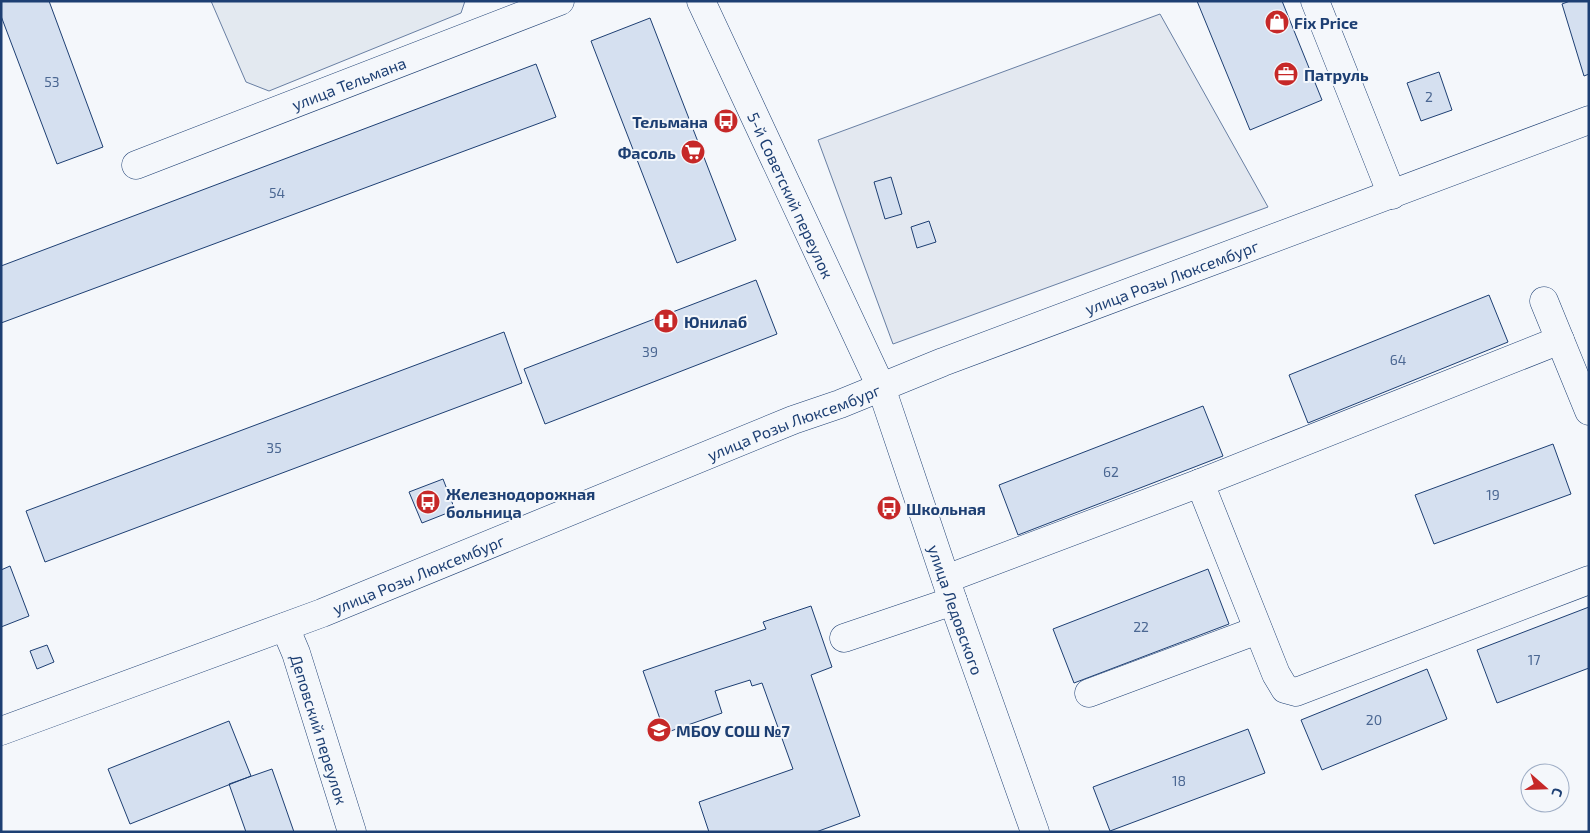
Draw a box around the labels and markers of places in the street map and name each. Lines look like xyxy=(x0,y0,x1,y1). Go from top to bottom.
shop icon: Fix Price xyxy=(1264,9,1290,35)
place label: Fix Price xyxy=(1294,13,1358,32)
office icon: Патруль xyxy=(1273,61,1299,87)
place label: Патруль xyxy=(1304,65,1369,84)
bus stop icon: Тельмана xyxy=(713,108,739,134)
place label: Тельмана xyxy=(632,112,708,131)
supermarket icon: Фасоль xyxy=(680,139,706,165)
place label: Фасоль xyxy=(618,143,676,162)
hospital icon: Юнилаб xyxy=(653,308,679,334)
place label: Юнилаб xyxy=(684,312,747,331)
place label: Железнодорожная больница xyxy=(446,484,595,521)
bus stop icon: Железнодорожная больница xyxy=(415,489,441,515)
bus stop icon: Школьная xyxy=(876,495,902,521)
place label: Школьная xyxy=(906,499,986,518)
school or university icon: МБОУ СОШ №7 xyxy=(646,717,672,743)
place label: МБОУ СОШ №7 xyxy=(676,721,791,740)

